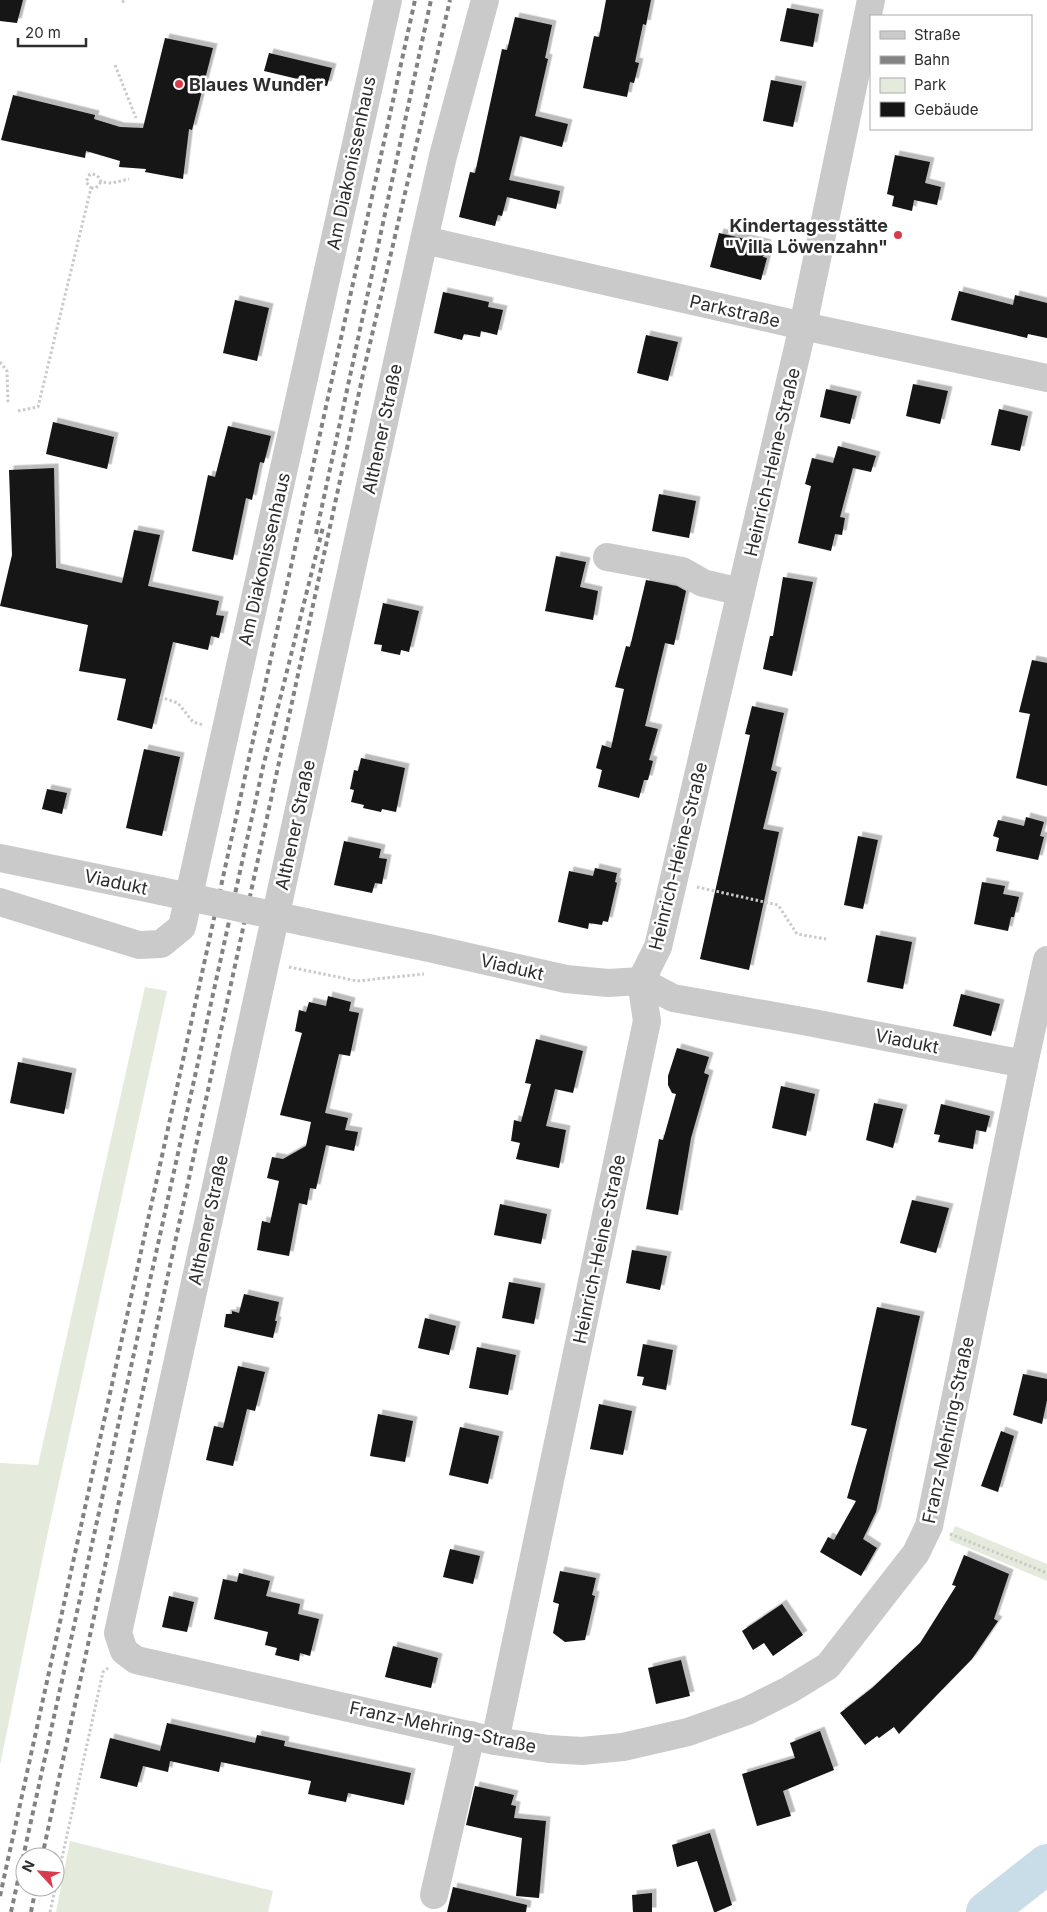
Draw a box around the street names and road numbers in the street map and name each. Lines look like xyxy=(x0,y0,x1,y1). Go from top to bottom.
street label: Am Diakonissenhaus xyxy=(322,74,380,252)
street label: Parkstraße xyxy=(688,290,782,332)
street label: Althener Straße xyxy=(358,362,406,496)
street label: Heinrich-Heine-Straße xyxy=(740,366,804,558)
street label: Am Diakonissenhaus xyxy=(234,470,294,648)
street label: Althener Straße xyxy=(271,758,319,892)
street label: Heinrich-Heine-Straße xyxy=(644,760,712,952)
street label: Viadukt xyxy=(82,865,150,899)
street label: Viadukt xyxy=(478,950,546,984)
street label: Viadukt xyxy=(873,1025,941,1057)
street label: Heinrich-Heine-Straße xyxy=(569,1152,629,1346)
street label: Althener Straße xyxy=(184,1153,232,1287)
street label: Franz-Mehring-Straße xyxy=(918,1335,978,1525)
street label: Franz-Mehring-Straße xyxy=(348,1697,538,1757)

